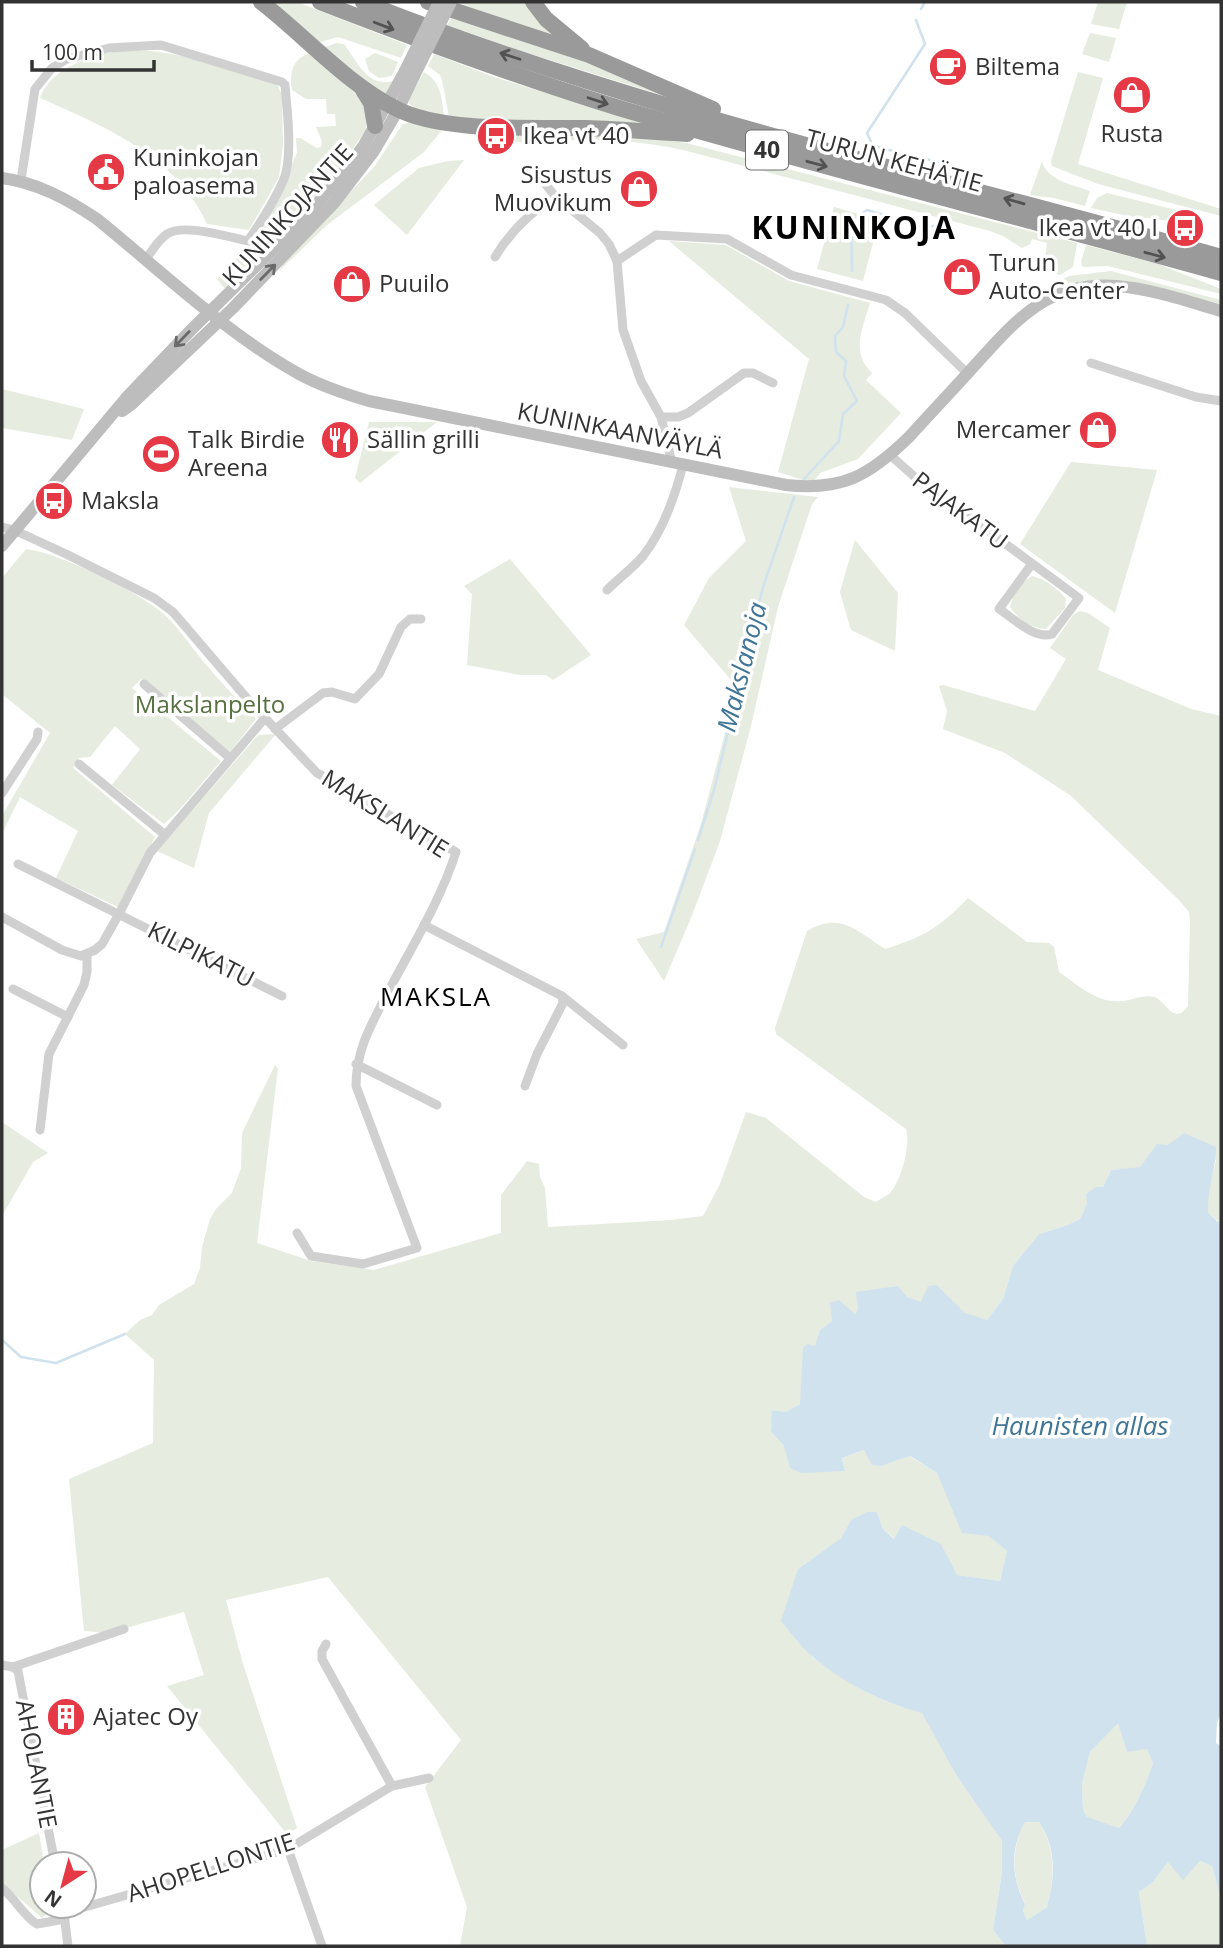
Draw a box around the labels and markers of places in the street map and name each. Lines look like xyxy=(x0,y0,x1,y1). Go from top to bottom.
cafe icon: Biltema xyxy=(927,46,969,88)
place label: Biltema xyxy=(975,49,1060,82)
shop icon: Rusta xyxy=(1111,74,1153,116)
bus stop icon: Ikea vt 40 xyxy=(475,115,517,157)
place label: Rusta xyxy=(1101,116,1163,149)
place label: Ikea vt 40 xyxy=(523,118,630,151)
place label: Kuninkojan paloasema xyxy=(133,140,259,201)
public building icon: Kuninkojan paloasema xyxy=(85,151,127,193)
place label: Sisustus Muovikum xyxy=(494,157,612,218)
shop icon: Sisustus Muovikum xyxy=(618,168,660,210)
bus stop icon: Ikea vt 40 I xyxy=(1164,207,1206,249)
place label: Ikea vt 40 I xyxy=(1038,210,1158,243)
place label: Turun Auto-Center xyxy=(989,245,1125,306)
shop icon: Turun Auto-Center xyxy=(941,256,983,298)
shop icon: Puuilo xyxy=(331,263,373,305)
place label: Puuilo xyxy=(379,266,449,299)
shop icon: Mercamer xyxy=(1077,409,1119,451)
place label: Mercamer xyxy=(956,412,1071,445)
restaurant icon: Sällin grilli xyxy=(319,419,361,461)
place label: Talk Birdie Areena xyxy=(188,422,305,483)
place label: Sällin grilli xyxy=(367,422,480,455)
sports icon: Talk Birdie Areena xyxy=(140,433,182,475)
bus stop icon: Maksla xyxy=(33,480,75,522)
place label: Maksla xyxy=(81,483,159,516)
building icon: Ajatec Oy xyxy=(45,1696,87,1738)
place label: Ajatec Oy xyxy=(93,1699,199,1732)

